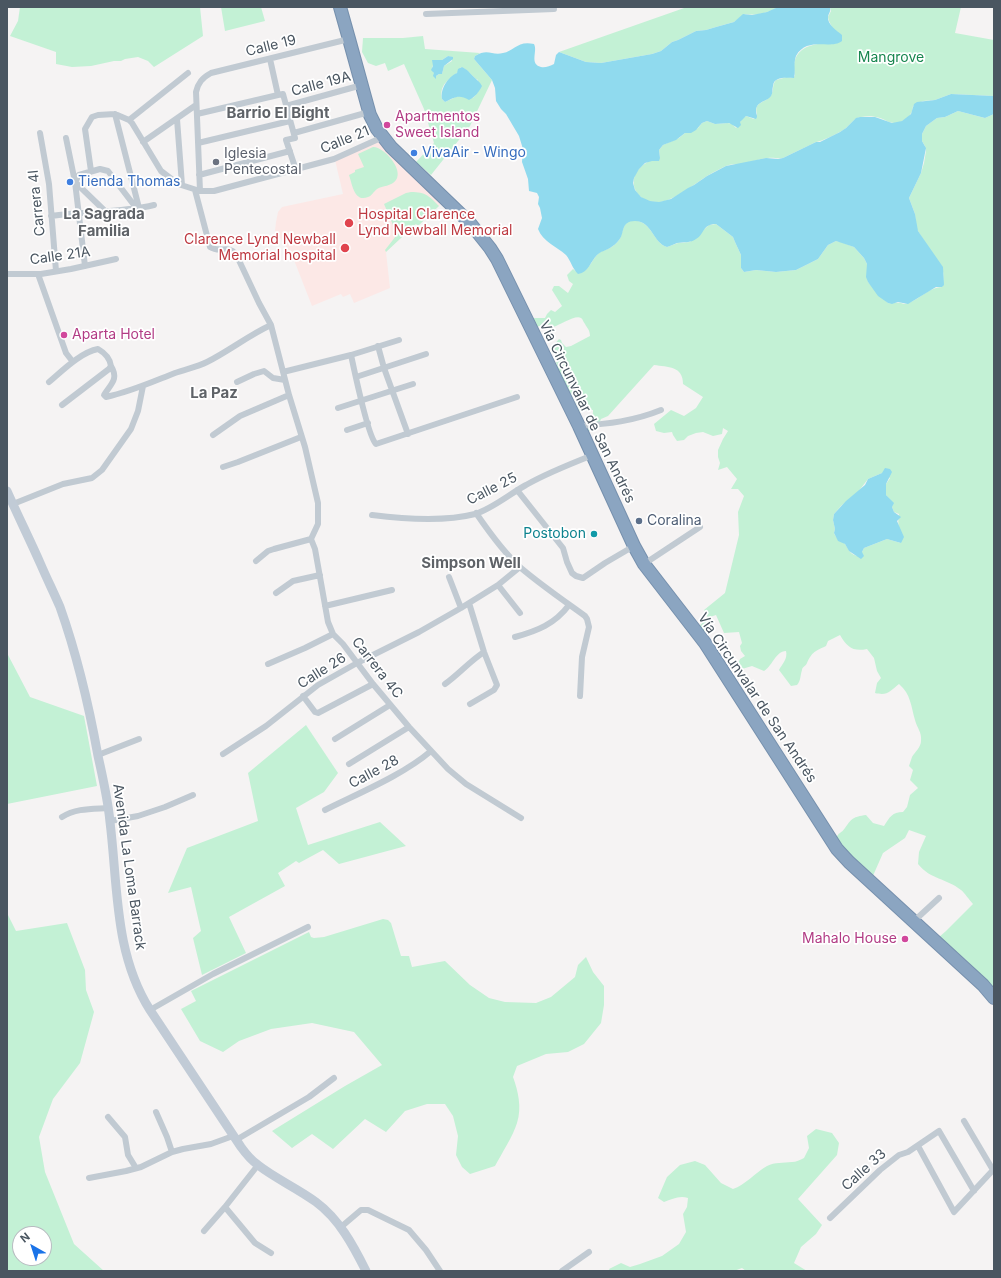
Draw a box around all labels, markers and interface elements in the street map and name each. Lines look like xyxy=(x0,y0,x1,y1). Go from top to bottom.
street label: Calle 19 xyxy=(244,32,298,60)
park label: Mangrove xyxy=(858,50,924,66)
street label: Calle 19A xyxy=(289,68,353,100)
district label: Barrio El Bight xyxy=(227,104,329,122)
place label: Apartmentos Sweet Island xyxy=(395,109,480,142)
marker: Apartmentos Sweet Island xyxy=(382,120,392,130)
street label: Calle 21 xyxy=(318,123,372,157)
place label: VivaAir - Wingo xyxy=(422,145,526,161)
place label: Iglesia Pentecostal xyxy=(224,146,302,178)
marker: VivaAir - Wingo xyxy=(409,148,419,158)
marker: Iglesia Pentecostal xyxy=(211,157,221,167)
street label: Carrera 4I xyxy=(25,169,49,237)
place label: Tienda Thomas xyxy=(78,174,180,190)
marker: Tienda Thomas xyxy=(65,177,75,187)
district label: La Sagrada Familia xyxy=(63,205,145,240)
place label: Hospital Clarence Lynd Newball Memorial xyxy=(358,207,512,240)
marker: Hospital Clarence Lynd Newball Memorial xyxy=(343,217,355,229)
place label: Clarence Lynd Newball Memorial hospital xyxy=(184,232,336,264)
marker: Clarence Lynd Newball Memorial hospital xyxy=(339,242,351,254)
street label: Calle 21A xyxy=(29,243,91,269)
street label: Vía Circunvalar de San Andrés xyxy=(535,318,639,506)
place label: Aparta Hotel xyxy=(72,327,155,343)
marker: Aparta Hotel xyxy=(59,330,69,340)
district label: La Paz xyxy=(190,384,238,402)
street label: Calle 25 xyxy=(464,469,520,509)
place label: Coralina xyxy=(647,513,702,529)
marker: Coralina xyxy=(634,516,644,526)
place label: Postobon xyxy=(523,526,586,542)
marker: Postobon xyxy=(589,529,599,539)
district label: Simpson Well xyxy=(421,554,521,572)
street label: Vía Circunvalar de San Andrés xyxy=(694,610,820,786)
street label: Carrera 4C xyxy=(348,634,406,702)
street label: Calle 26 xyxy=(295,650,349,692)
street label: Calle 28 xyxy=(346,752,402,792)
street label: Avenida La Loma Barrack xyxy=(109,783,149,951)
place label: Mahalo House xyxy=(802,931,897,947)
marker: Mahalo House xyxy=(900,934,910,944)
street label: Calle 33 xyxy=(838,1146,890,1194)
north arrow xyxy=(12,1226,52,1266)
text: N xyxy=(17,1229,33,1246)

